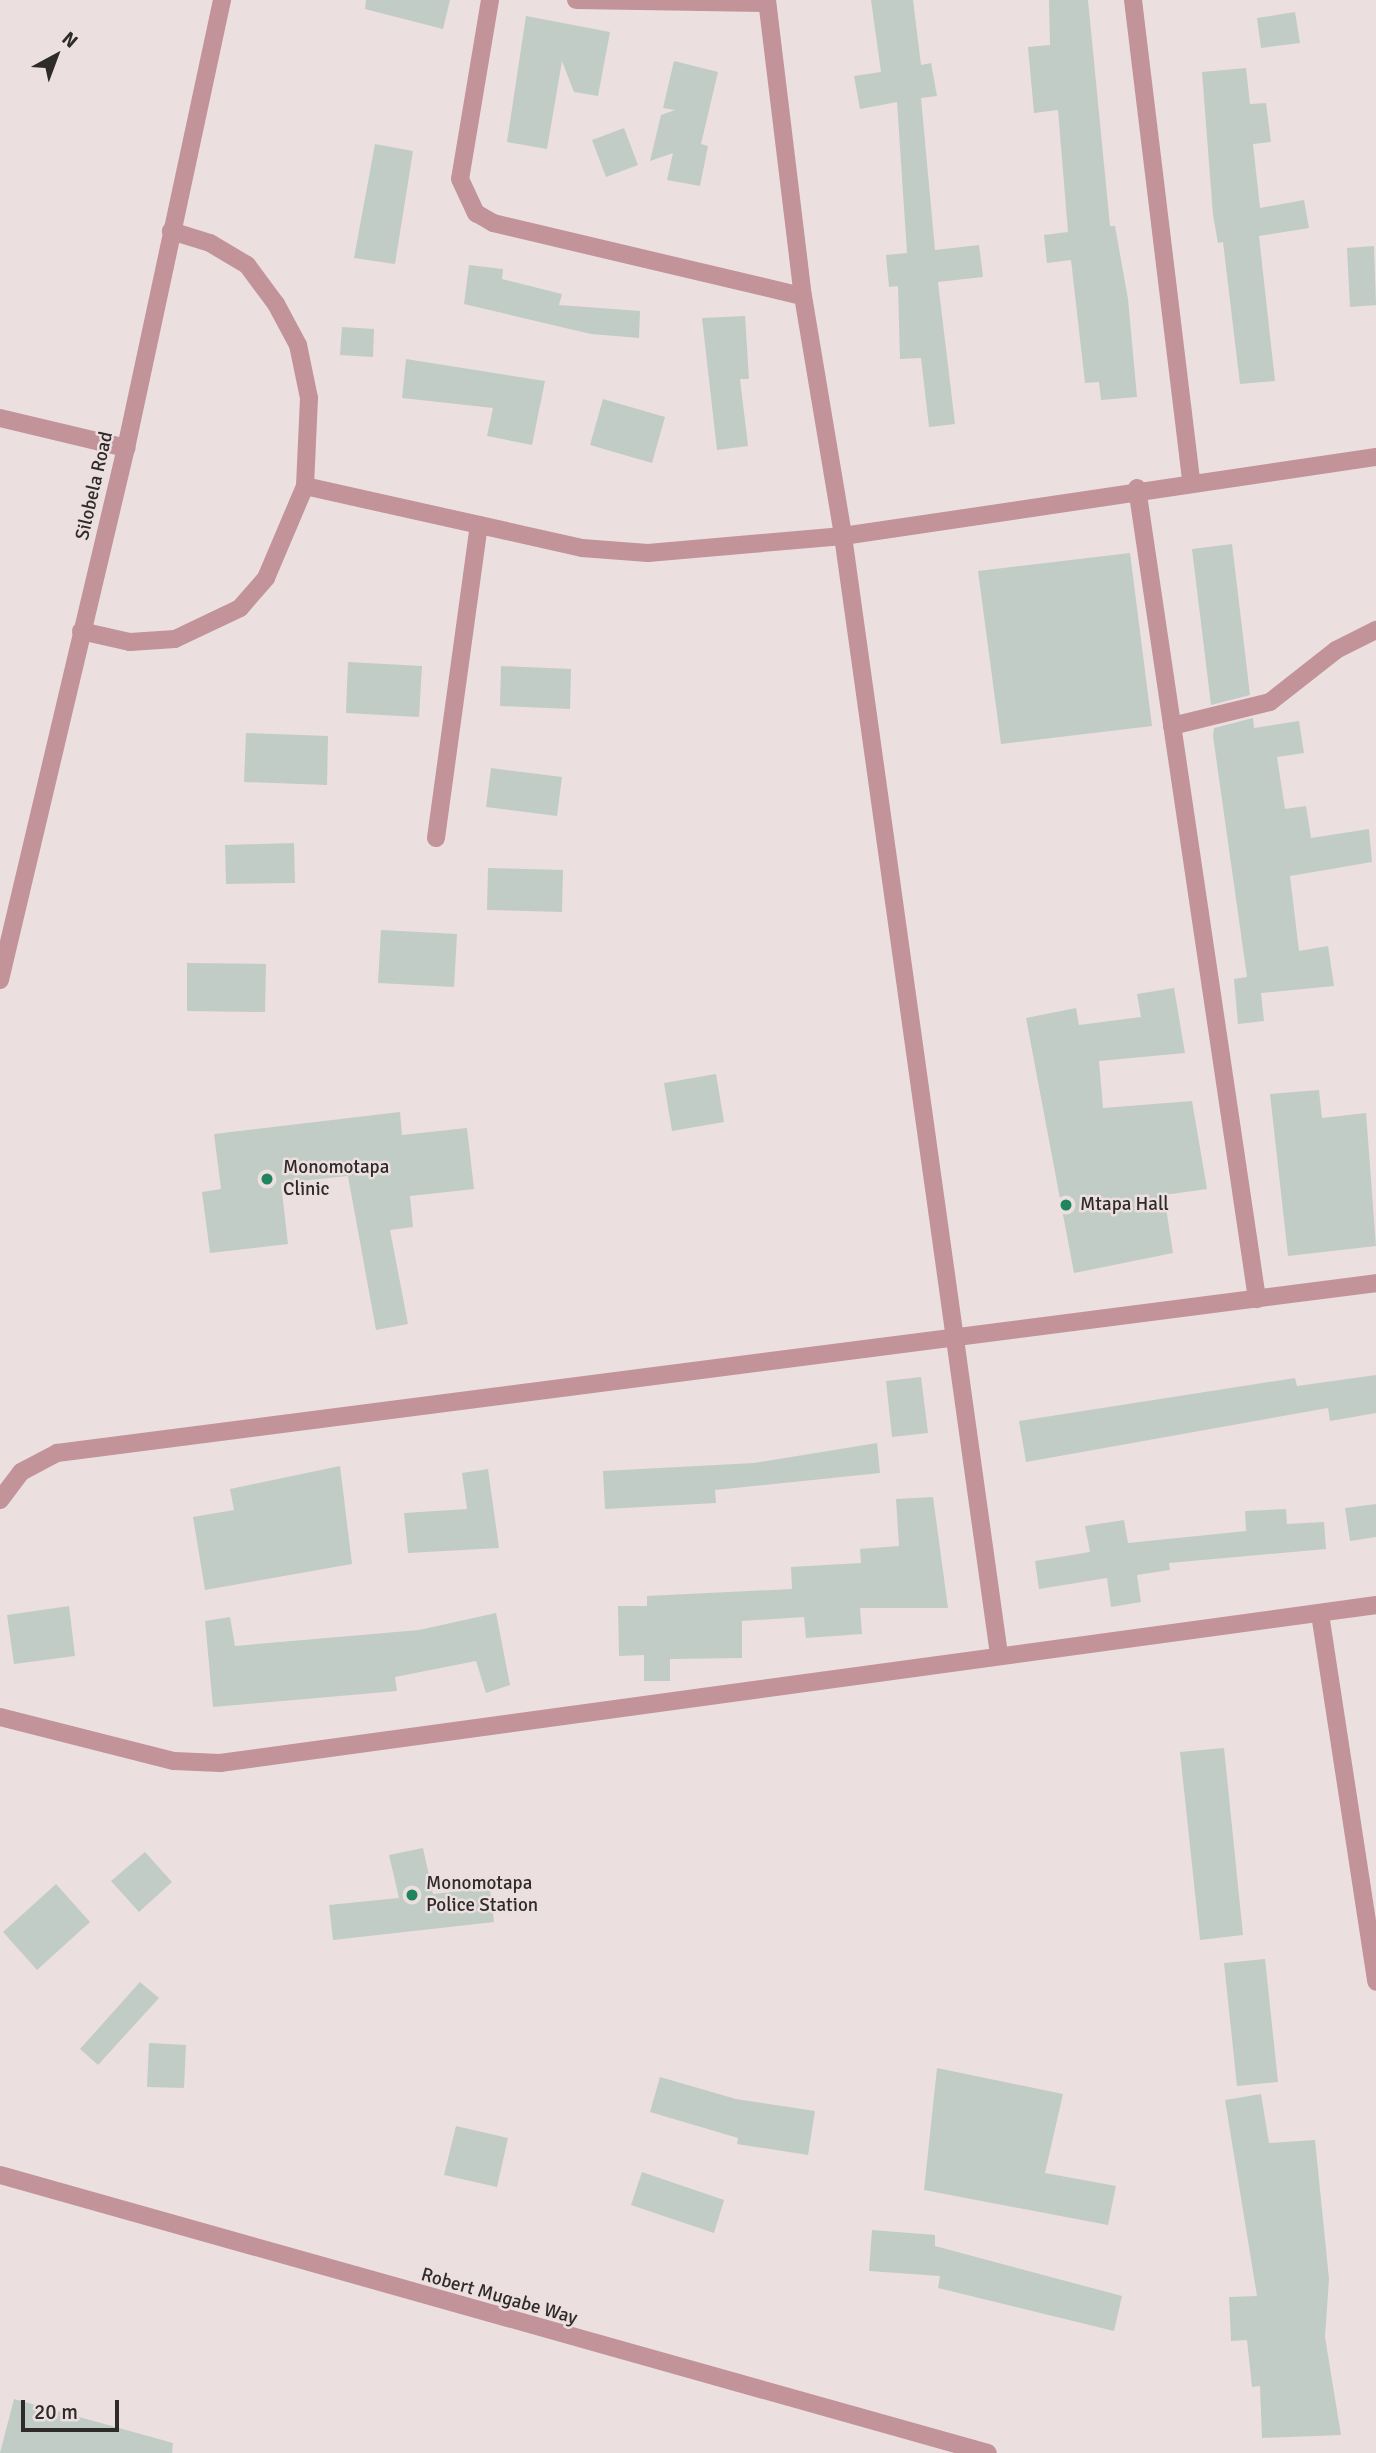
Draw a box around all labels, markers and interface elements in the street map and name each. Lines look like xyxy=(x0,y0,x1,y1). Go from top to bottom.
north arrow xyxy=(21,21,91,91)
text: N xyxy=(57,27,83,54)
street label: Silobela Road xyxy=(71,430,119,542)
place label: Monomotapa Clinic xyxy=(283,1157,389,1201)
marker: Monomotapa Clinic xyxy=(257,1169,277,1189)
place label: Mtapa Hall xyxy=(1080,1194,1169,1216)
marker: Mtapa Hall xyxy=(1058,1197,1074,1213)
place label: Monomotapa Police Station xyxy=(426,1873,538,1917)
marker: Monomotapa Police Station xyxy=(404,1887,420,1903)
street label: Robert Mugabe Way xyxy=(418,2264,580,2330)
scale bar xyxy=(24,2386,122,2430)
text: 20 m xyxy=(34,2399,78,2425)

